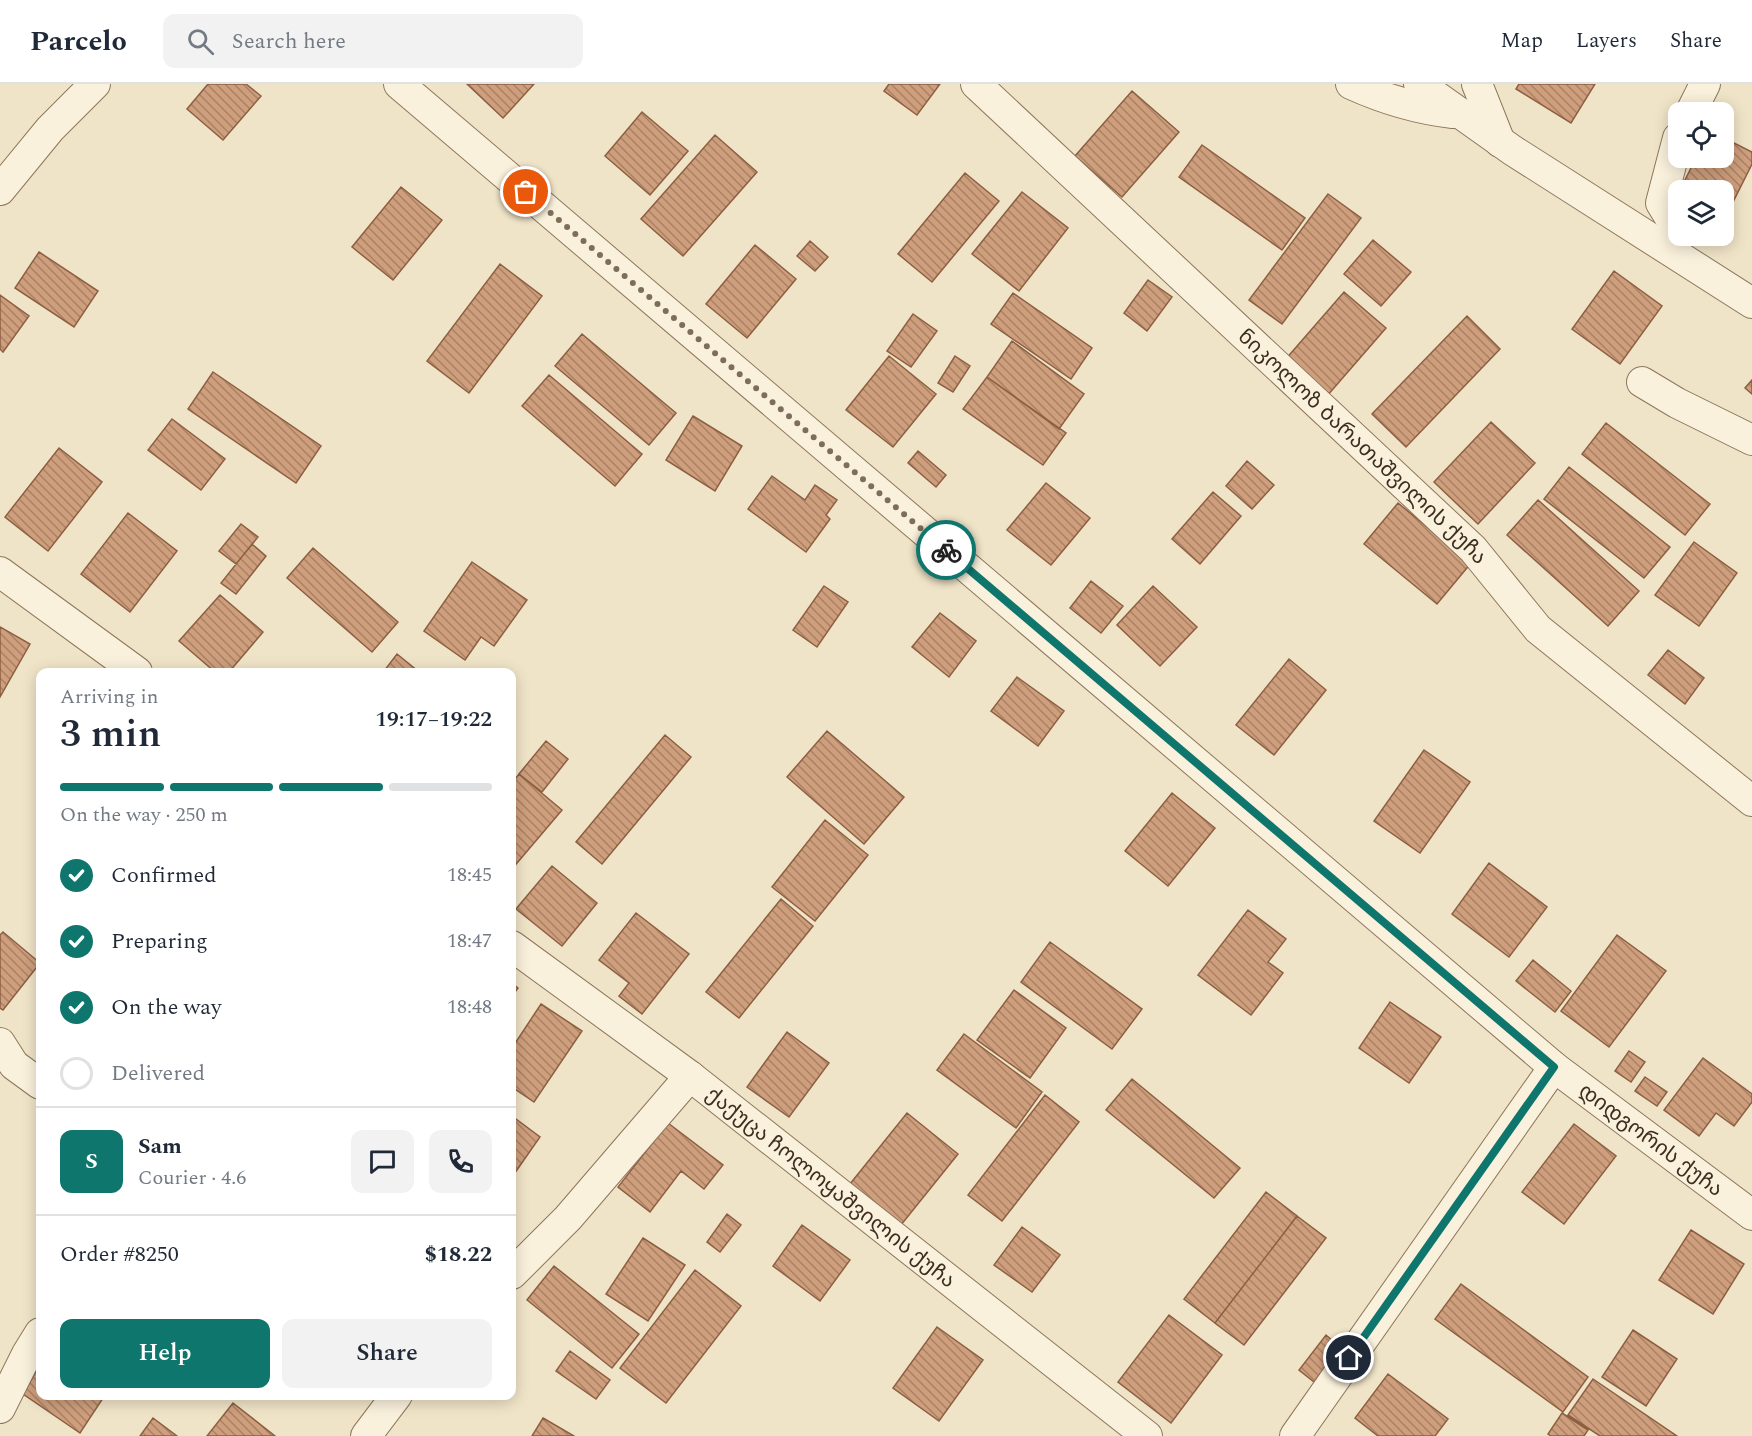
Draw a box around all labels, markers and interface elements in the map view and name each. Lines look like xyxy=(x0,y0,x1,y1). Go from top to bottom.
search box xyxy=(163,14,583,68)
text: Parcelo xyxy=(30,20,127,63)
icon: search xyxy=(184,25,217,58)
text: Search here xyxy=(232,25,346,58)
text: Map xyxy=(1501,25,1543,57)
text: Layers xyxy=(1576,25,1637,57)
text: Share xyxy=(1670,25,1722,57)
map controls xyxy=(1668,102,1734,246)
button: locate xyxy=(1668,102,1734,168)
pin xyxy=(500,166,551,217)
icon: bag xyxy=(509,175,542,208)
button: layers xyxy=(1668,180,1734,246)
street label: ნიკოლოზ ბარათაშვილის ქუჩა xyxy=(1230,322,1494,572)
courier xyxy=(916,520,976,580)
icon: bike xyxy=(930,534,963,567)
text: Arriving in xyxy=(60,682,158,712)
text: 19:17–19:22 xyxy=(375,703,492,736)
text: 3 min xyxy=(60,705,161,764)
text: On the way · 250 m xyxy=(60,800,228,830)
icon: check xyxy=(60,859,93,892)
text: Confirmed xyxy=(111,859,217,892)
text: 18:45 xyxy=(447,860,492,890)
icon: check xyxy=(60,925,93,958)
text: Preparing xyxy=(111,925,208,958)
text: 18:47 xyxy=(447,926,492,956)
icon: check xyxy=(60,991,93,1024)
text: On the way xyxy=(111,991,222,1024)
text: 18:48 xyxy=(447,992,492,1022)
text: Delivered xyxy=(111,1057,205,1090)
street label: დიდგორის ქუჩა xyxy=(1571,1076,1730,1205)
street label: ქაქუცა ჩოლოყაშვილის ქუჩა xyxy=(699,1079,962,1297)
text: Sam xyxy=(138,1130,182,1163)
button: chat xyxy=(351,1130,414,1193)
button: phone xyxy=(429,1130,492,1193)
text: S xyxy=(85,1145,98,1178)
text: Courier · 4.6 xyxy=(138,1163,246,1193)
text: Order #8250 xyxy=(60,1238,179,1271)
text: $18.22 xyxy=(424,1238,492,1271)
button: Help xyxy=(60,1319,270,1388)
button: Share xyxy=(282,1319,492,1388)
pin xyxy=(1323,1332,1374,1383)
icon: home xyxy=(1332,1341,1365,1374)

